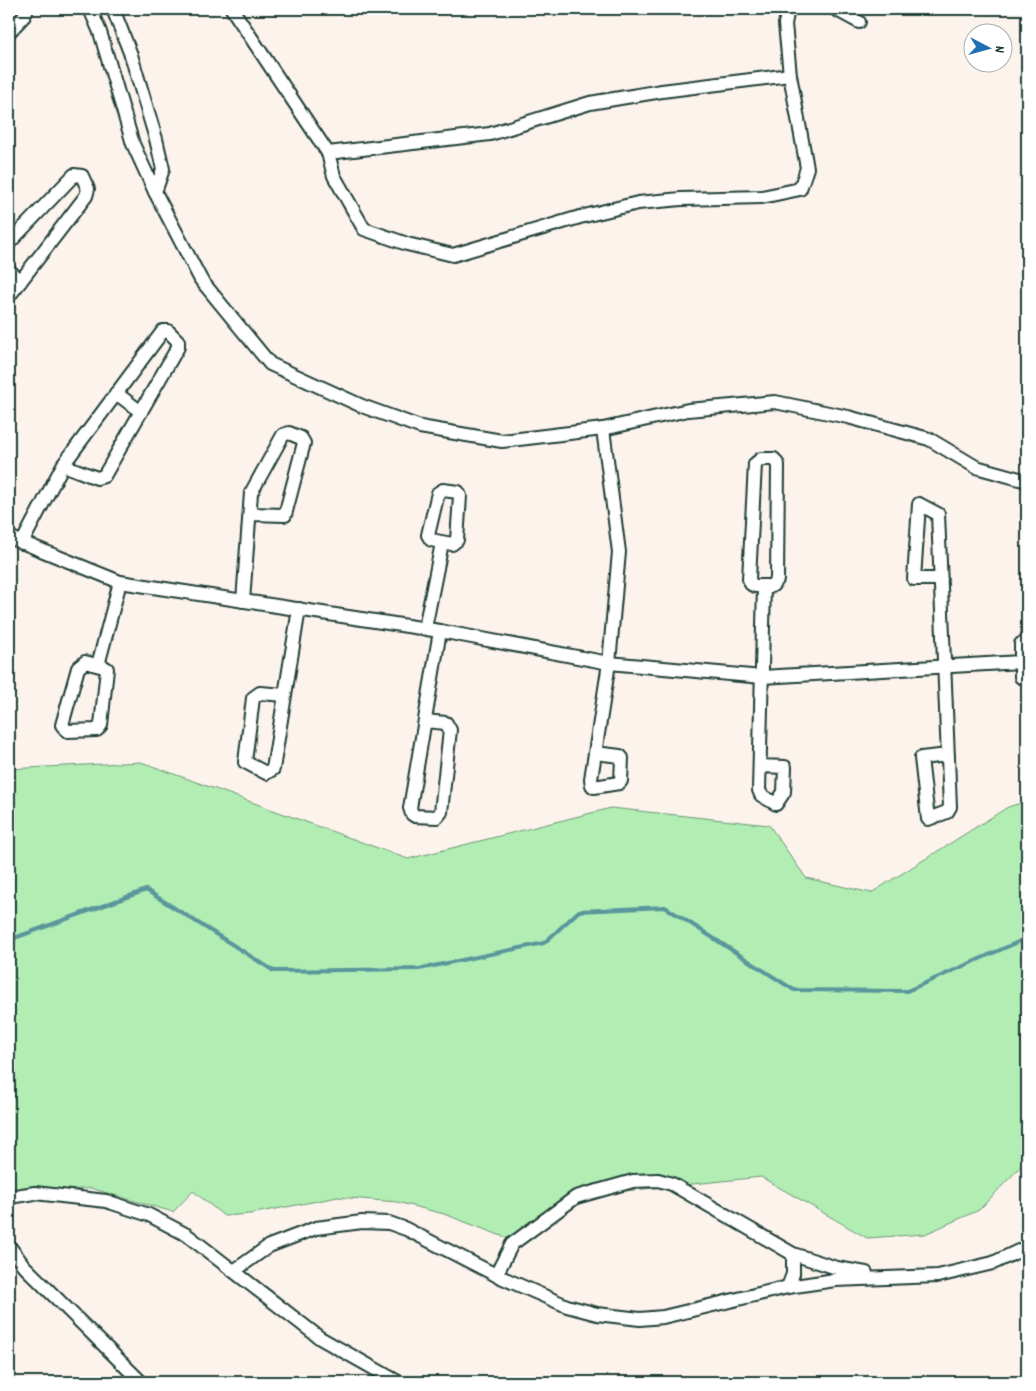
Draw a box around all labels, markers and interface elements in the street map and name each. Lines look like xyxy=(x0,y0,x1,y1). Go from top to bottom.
north arrow xyxy=(964,22,1014,72)
text: N xyxy=(989,45,1009,54)

